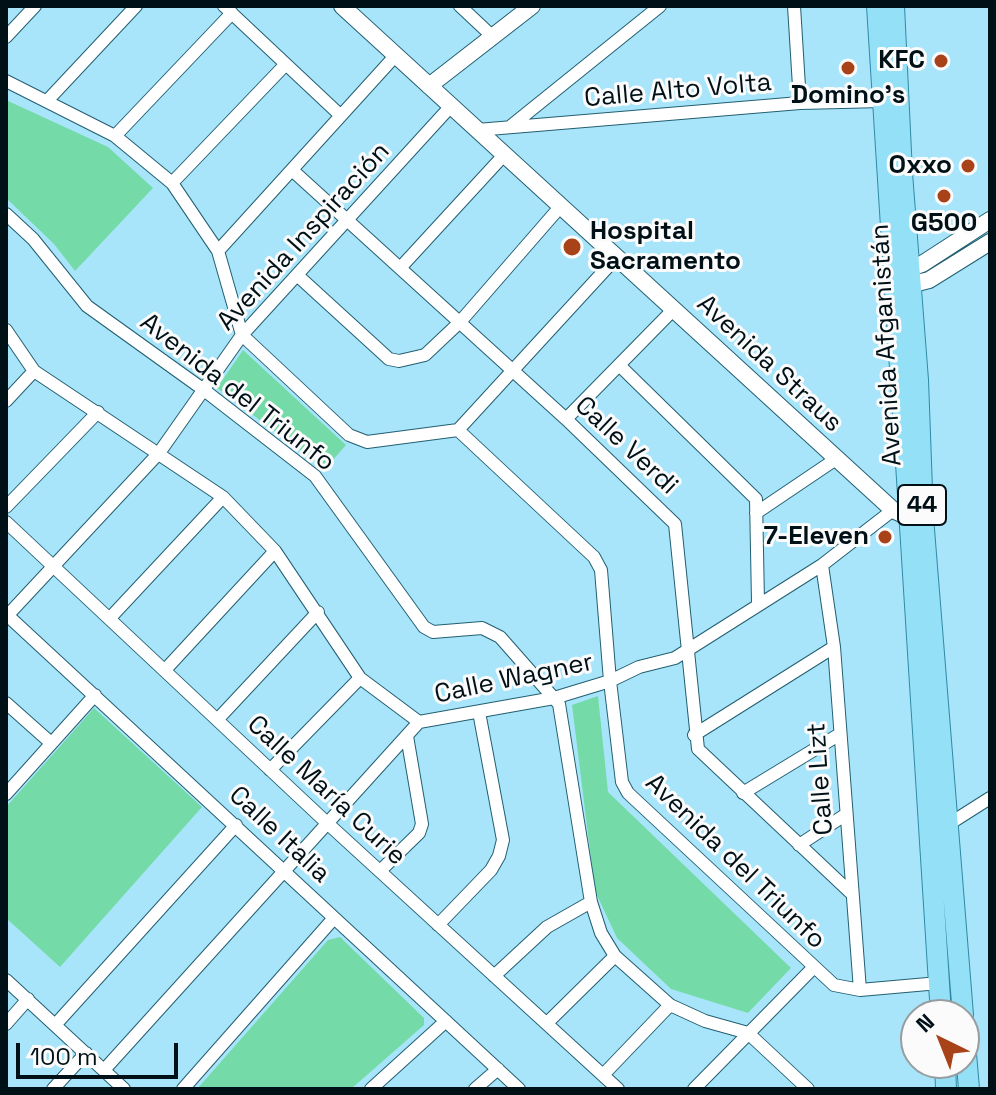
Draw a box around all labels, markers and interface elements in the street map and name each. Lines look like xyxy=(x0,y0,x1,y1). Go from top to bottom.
place label: KFC xyxy=(878,45,925,77)
marker: KFC xyxy=(932,52,950,70)
marker: Domino's xyxy=(839,59,857,77)
street label: Calle Alto Volta xyxy=(583,67,773,115)
place label: Domino's xyxy=(791,80,905,112)
street label: Avenida Inspiración xyxy=(211,136,397,338)
place label: Oxxo xyxy=(889,150,952,182)
marker: Oxxo xyxy=(959,157,977,175)
marker: G500 xyxy=(935,187,953,205)
place label: G500 xyxy=(911,208,977,240)
place label: Hospital Sacramento xyxy=(590,216,741,278)
street label: Avenida Afganistán xyxy=(865,223,909,467)
marker: Hospital Sacramento xyxy=(561,236,583,258)
street label: Avenida Straus xyxy=(690,289,848,439)
street label: Avenida del Triunfo xyxy=(133,307,341,479)
street label: Calle Verdi xyxy=(568,390,684,502)
road number: 44 xyxy=(898,485,946,525)
place label: 7-Eleven xyxy=(764,521,869,553)
marker: 7-Eleven xyxy=(876,528,894,546)
street label: Calle Wagner xyxy=(432,647,596,711)
street label: Calle María Curie xyxy=(240,709,412,873)
street label: Calle Lizt xyxy=(802,722,840,836)
street label: Avenida del Triunfo xyxy=(638,768,832,956)
street label: Calle Italia xyxy=(222,780,336,890)
north arrow xyxy=(900,999,980,1079)
text: N xyxy=(910,1008,940,1038)
scale bar xyxy=(20,1027,182,1077)
text: 100 m xyxy=(30,1041,98,1072)

